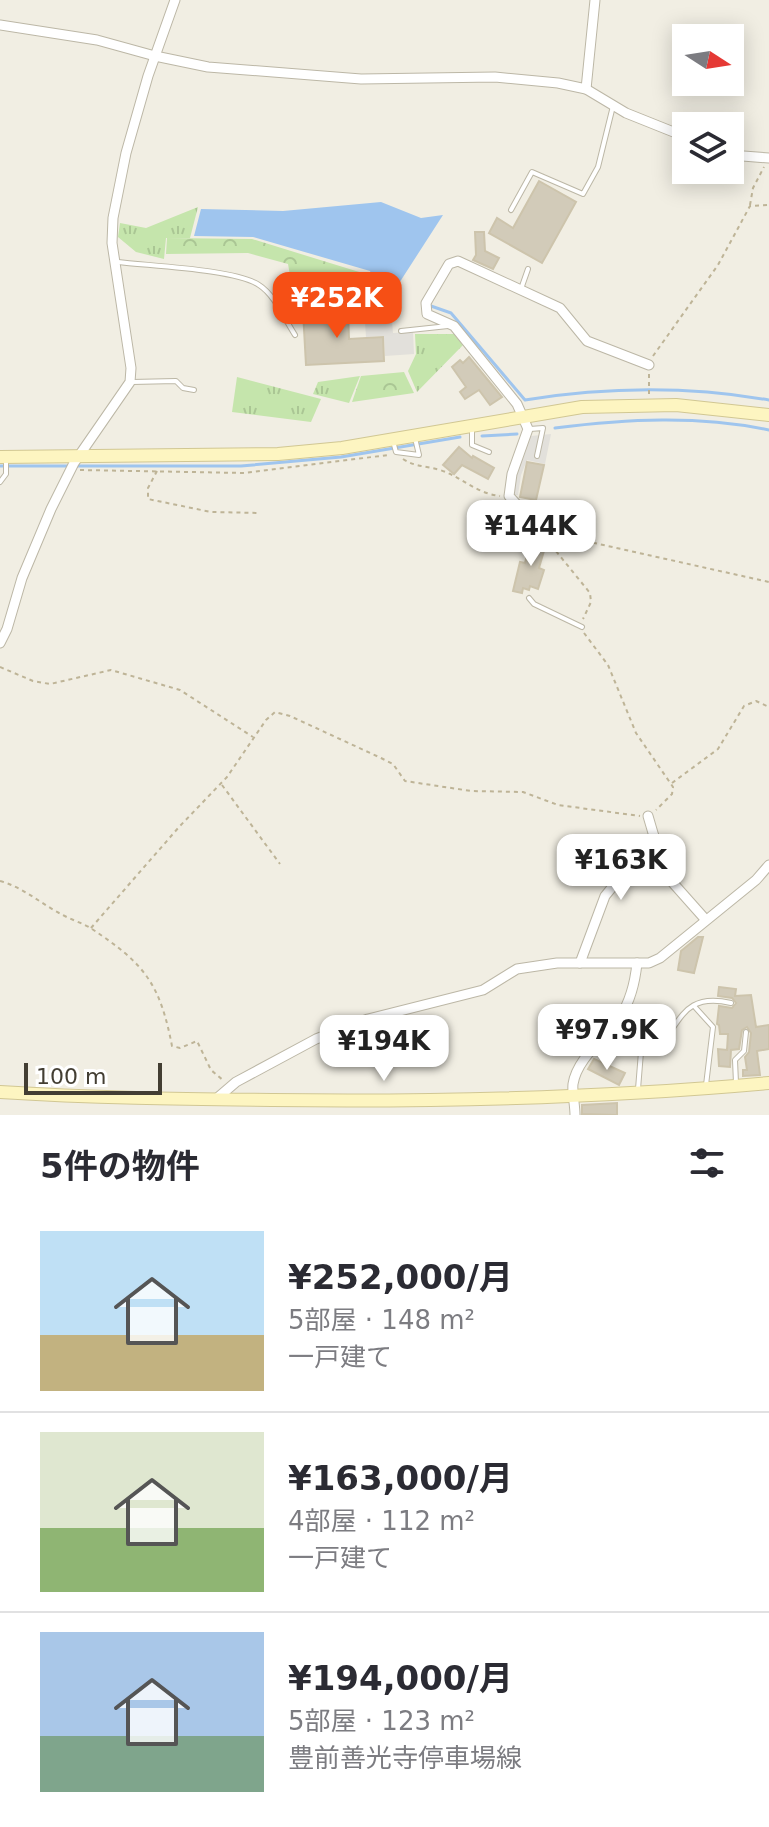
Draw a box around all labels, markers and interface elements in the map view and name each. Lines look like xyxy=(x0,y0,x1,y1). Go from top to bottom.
north arrow xyxy=(672,24,744,96)
map controls xyxy=(672,24,744,184)
button: layers xyxy=(672,112,744,184)
pin: ¥252K xyxy=(281,272,393,340)
text: ¥252K xyxy=(291,283,383,313)
pin: ¥144K xyxy=(475,500,587,568)
text: ¥144K xyxy=(485,511,577,541)
pin: ¥163K xyxy=(565,834,677,902)
text: ¥163K xyxy=(575,845,667,875)
pin: ¥97.9K xyxy=(542,1004,672,1072)
pin: ¥194K xyxy=(328,1015,440,1083)
text: ¥97.9K xyxy=(556,1015,658,1045)
text: ¥194K xyxy=(338,1026,430,1056)
scale bar xyxy=(24,1059,162,1095)
text: 100 m xyxy=(36,1064,106,1089)
icon: filters xyxy=(685,1141,729,1185)
text: 5件の物件 xyxy=(40,1146,200,1186)
text: ¥252,000/月 xyxy=(288,1257,513,1297)
icon: home xyxy=(104,1263,200,1359)
text: 5部屋 · 148 m² xyxy=(288,1305,475,1335)
text: 一戸建て xyxy=(288,1342,392,1372)
text: ¥163,000/月 xyxy=(288,1458,513,1498)
icon: home xyxy=(104,1464,200,1560)
text: 4部屋 · 112 m² xyxy=(288,1506,475,1536)
text: 一戸建て xyxy=(288,1543,392,1573)
text: ¥194,000/月 xyxy=(288,1658,513,1698)
icon: home xyxy=(104,1664,200,1760)
text: 5部屋 · 123 m² xyxy=(288,1706,475,1736)
text: 豊前善光寺停車場線 xyxy=(288,1743,522,1773)

